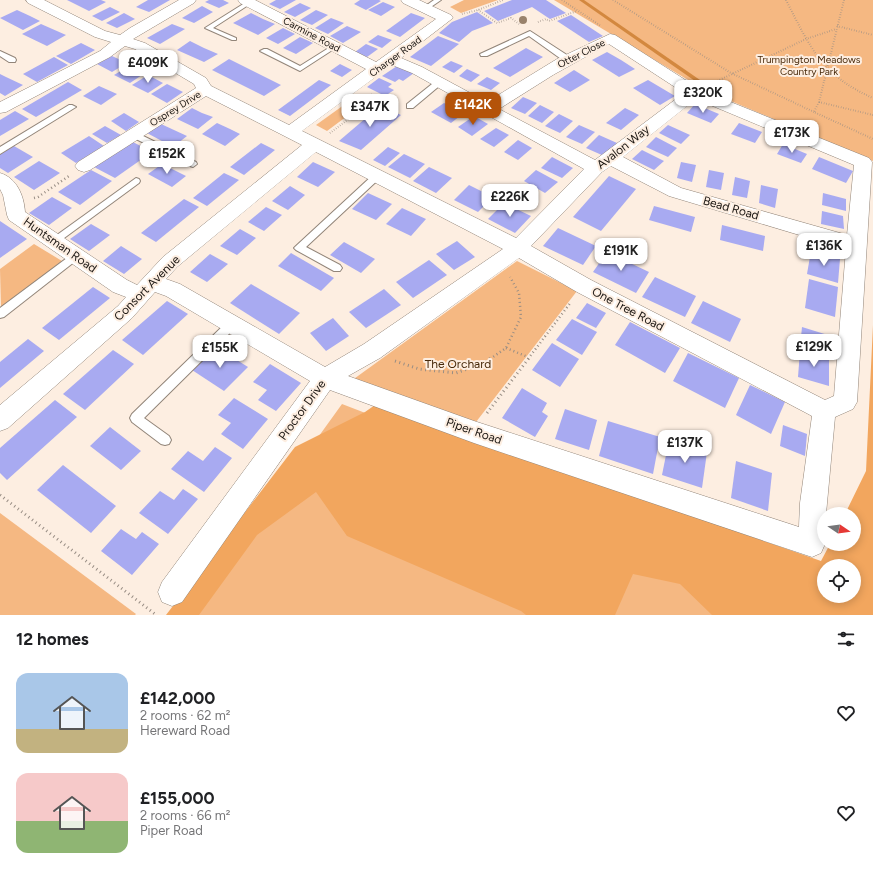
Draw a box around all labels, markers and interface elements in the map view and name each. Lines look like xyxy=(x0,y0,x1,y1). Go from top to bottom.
street label: Carmine Road xyxy=(281,14,343,55)
street label: Charger Road xyxy=(367,33,424,80)
street label: Otter Close xyxy=(555,36,608,71)
pin: £409K xyxy=(120,50,176,84)
park label: Trumpington Meadows Country Park xyxy=(758,53,861,78)
text: £409K xyxy=(128,55,168,70)
pin: £320K xyxy=(675,80,731,114)
text: £320K xyxy=(683,85,723,100)
street label: Osprey Drive xyxy=(147,87,204,129)
pin: £142K xyxy=(445,92,501,126)
pin: £347K xyxy=(342,94,398,128)
text: £142K xyxy=(454,97,492,112)
text: £347K xyxy=(350,99,390,114)
pin: £173K xyxy=(764,120,820,154)
street label: Avalon Way xyxy=(594,122,653,172)
text: £173K xyxy=(774,125,810,140)
pin: £152K xyxy=(139,141,195,175)
text: £152K xyxy=(149,146,185,161)
pin: £226K xyxy=(482,184,538,218)
text: £226K xyxy=(491,189,530,204)
street label: Bead Road xyxy=(701,193,761,223)
street label: Huntsman Road xyxy=(21,215,99,275)
pin: £136K xyxy=(796,233,852,267)
pin: £191K xyxy=(593,238,649,272)
text: £136K xyxy=(806,238,842,253)
text: £191K xyxy=(604,243,638,258)
street label: Consort Avenue xyxy=(111,252,183,324)
street label: One Tree Road xyxy=(590,284,666,334)
pin: £129K xyxy=(786,334,842,368)
pin: £155K xyxy=(192,335,248,369)
text: £129K xyxy=(796,339,832,354)
text: £155K xyxy=(202,340,239,355)
park label: The Orchard xyxy=(425,357,491,371)
street label: Proctor Drive xyxy=(276,377,329,443)
street label: Piper Road xyxy=(444,415,504,447)
pin: £137K xyxy=(657,430,713,464)
text: £137K xyxy=(667,435,703,450)
north arrow xyxy=(817,507,861,551)
map controls xyxy=(817,507,861,603)
button: locate xyxy=(817,559,861,603)
icon: filters xyxy=(835,628,857,650)
text: 12 homes xyxy=(16,629,89,649)
text: £142,000 xyxy=(140,688,215,708)
icon: home xyxy=(48,689,96,737)
icon: heart xyxy=(835,702,857,724)
text: 2 rooms · 62 m² xyxy=(140,708,230,723)
text: Hereward Road xyxy=(140,723,230,738)
text: £155,000 xyxy=(140,788,214,808)
icon: home xyxy=(48,789,96,837)
icon: heart xyxy=(835,802,857,824)
text: 2 rooms · 66 m² xyxy=(140,808,230,823)
text: Piper Road xyxy=(140,823,203,838)

